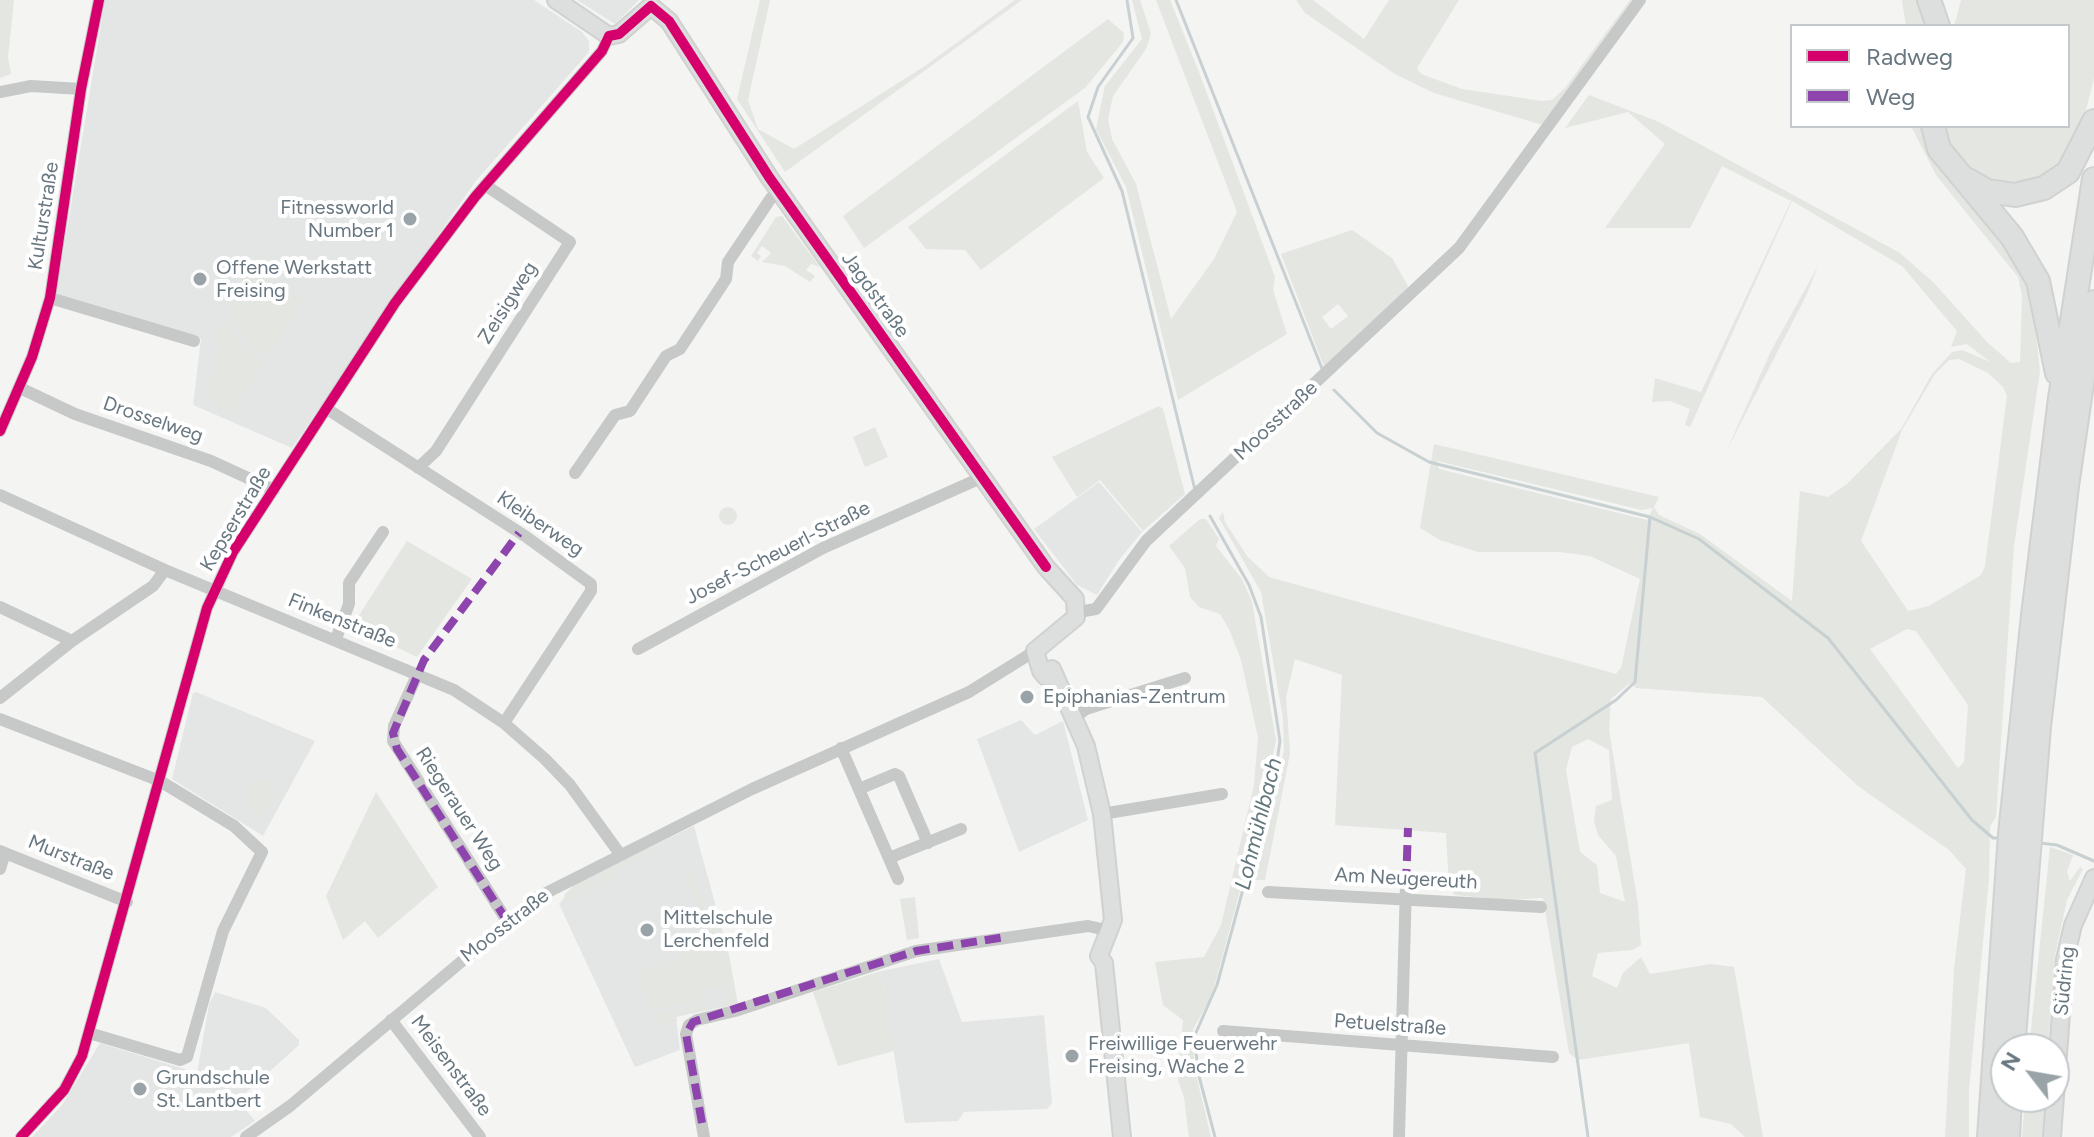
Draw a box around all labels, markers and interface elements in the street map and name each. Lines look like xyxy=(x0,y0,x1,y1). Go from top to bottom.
legend xyxy=(1790,24,2070,128)
text: Radweg xyxy=(1866,42,1953,71)
text: Weg xyxy=(1866,82,1915,111)
street label: Kulturstraße xyxy=(24,160,64,272)
place label: Fitnessworld Number 1 xyxy=(280,196,394,243)
marker: Fitnessworld Number 1 xyxy=(401,210,419,228)
street label: Jagdstraße xyxy=(836,247,914,343)
place label: Offene Werkstatt Freising xyxy=(216,256,372,303)
street label: Zeisigweg xyxy=(473,258,543,348)
marker: Offene Werkstatt Freising xyxy=(191,270,209,288)
street label: Moosstraße xyxy=(1229,376,1323,466)
street label: Drosselweg xyxy=(100,392,206,448)
street label: Kepserstraße xyxy=(195,462,277,576)
street label: Kleiberweg xyxy=(492,486,588,562)
street label: Josef-Scheuerl-Straße xyxy=(682,496,874,610)
street label: Finkenstraße xyxy=(285,588,399,654)
place label: Epiphanias-Zentrum xyxy=(1043,685,1226,709)
marker: Epiphanias-Zentrum xyxy=(1018,688,1036,706)
street label: Riegerauer Weg xyxy=(410,743,508,875)
water label: Lohmühlbach xyxy=(1230,755,1288,893)
street label: Murstraße xyxy=(24,830,118,886)
street label: Am Neugereuth xyxy=(1334,863,1478,895)
street label: Moosstraße xyxy=(456,884,554,968)
place label: Mittelschule Lerchenfeld xyxy=(663,906,773,953)
marker: Mittelschule Lerchenfeld xyxy=(638,921,656,939)
street label: Südring xyxy=(2049,945,2081,1017)
street label: Petuelstraße xyxy=(1333,1009,1447,1041)
street label: Meisenstraße xyxy=(405,1011,497,1121)
place label: Freiwillige Feuerwehr Freising, Wache 2 xyxy=(1088,1032,1277,1079)
north arrow xyxy=(1990,1033,2070,1113)
marker: Freiwillige Feuerwehr Freising, Wache 2 xyxy=(1063,1047,1081,1065)
text: N xyxy=(1995,1047,2027,1076)
place label: Grundschule St. Lantbert xyxy=(156,1066,270,1113)
marker: Grundschule St. Lantbert xyxy=(131,1080,149,1098)

